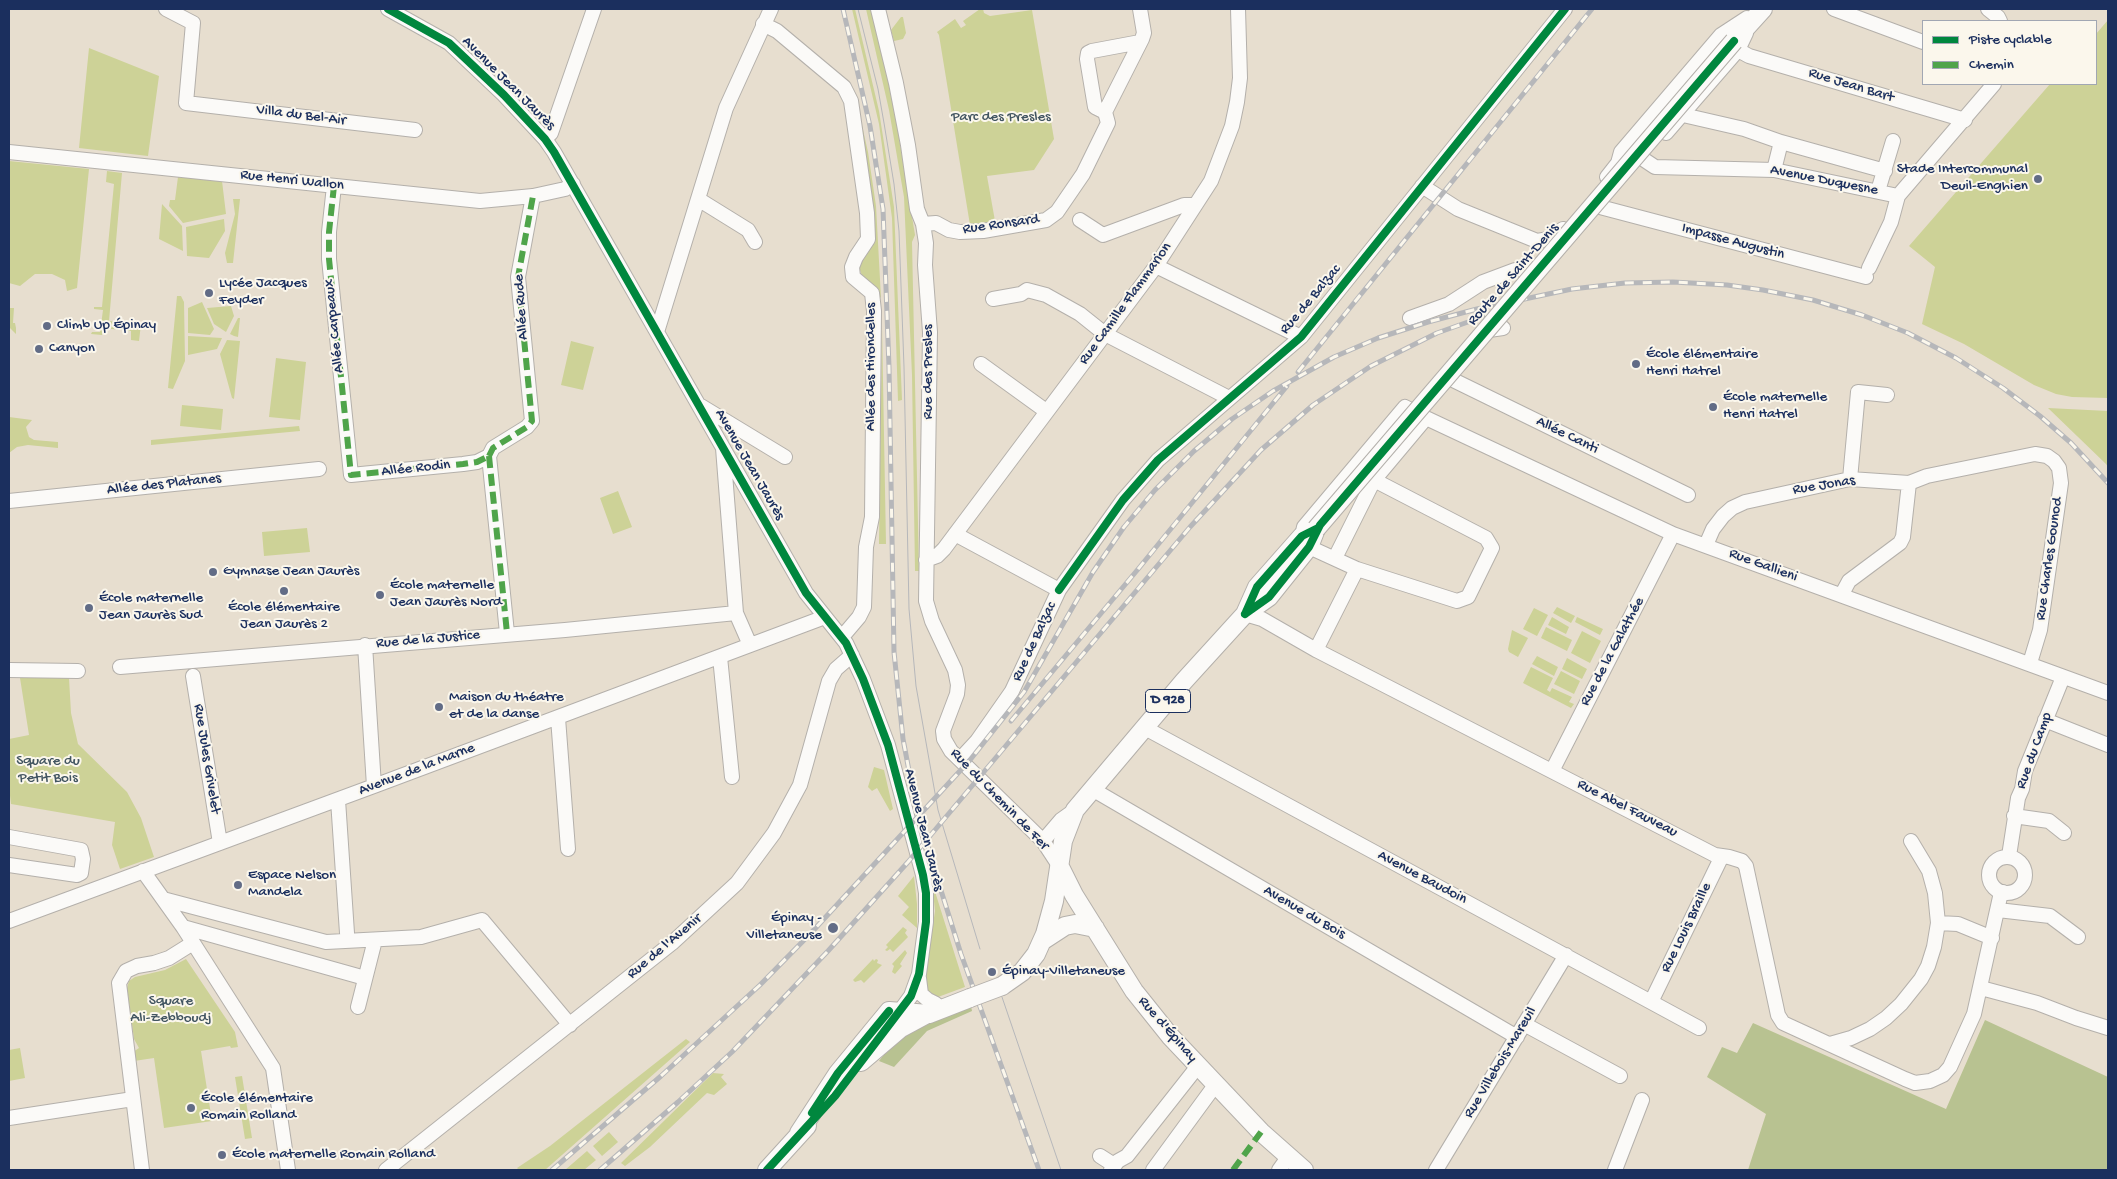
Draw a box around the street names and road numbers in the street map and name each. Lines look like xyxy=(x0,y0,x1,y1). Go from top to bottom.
street label: Avenue Jean Jaurès xyxy=(457,33,559,135)
street label: Rue Jean Bart xyxy=(1806,64,1896,108)
street label: Villa du Bel-Air xyxy=(255,102,347,130)
street label: Avenue Duquesne xyxy=(1768,162,1880,200)
street label: Rue Henri Wallon xyxy=(239,167,345,195)
street label: Rue Ronsard xyxy=(962,211,1040,239)
street label: Route de Saint-Denis xyxy=(1465,220,1563,330)
street label: Impasse Augustin xyxy=(1680,220,1786,264)
street label: Rue Camille Flammarion xyxy=(1076,239,1176,369)
street label: Rue de Balzac xyxy=(1277,261,1345,339)
street label: Allée Rude xyxy=(511,273,533,341)
street label: Allée Carpeaux xyxy=(321,278,349,374)
street label: Allée des Hirondelles xyxy=(863,303,881,431)
street label: Rue des Presles xyxy=(920,324,938,420)
street label: Avenue Jean Jaurès xyxy=(710,406,788,524)
street label: Allée Canti xyxy=(1533,413,1601,459)
street label: Allée Rodin xyxy=(381,456,451,482)
street label: Allée des Platanes xyxy=(106,470,222,500)
street label: Rue Jonas xyxy=(1792,472,1856,500)
street label: Rue Charles Gounod xyxy=(2032,496,2068,622)
street label: Rue Gallieni xyxy=(1726,545,1800,587)
street label: Rue de la Galathée xyxy=(1577,595,1649,709)
street label: Rue de Balzac xyxy=(1009,599,1061,685)
street label: Rue de la Justice xyxy=(375,626,481,654)
road number: D 928 xyxy=(1146,689,1190,712)
street label: Rue Jules Grivelet xyxy=(188,703,224,815)
street label: Rue du Camp xyxy=(2013,710,2057,792)
street label: Avenue de la Marne xyxy=(356,740,478,800)
street label: Rue du Chemin de Fer xyxy=(946,745,1052,855)
street label: Avenue Jean Jaurès xyxy=(899,767,947,893)
street label: Rue Abel Fauveau xyxy=(1574,776,1680,842)
street label: Avenue Baudoin xyxy=(1374,847,1470,909)
street label: Rue Louis Braille xyxy=(1657,880,1717,976)
street label: Avenue du Bois xyxy=(1260,882,1348,944)
street label: Rue de l'Avenir xyxy=(624,910,706,984)
street label: Rue d'Épinay xyxy=(1133,993,1201,1067)
street label: Rue Villebois-Mareuil xyxy=(1461,1004,1541,1122)

